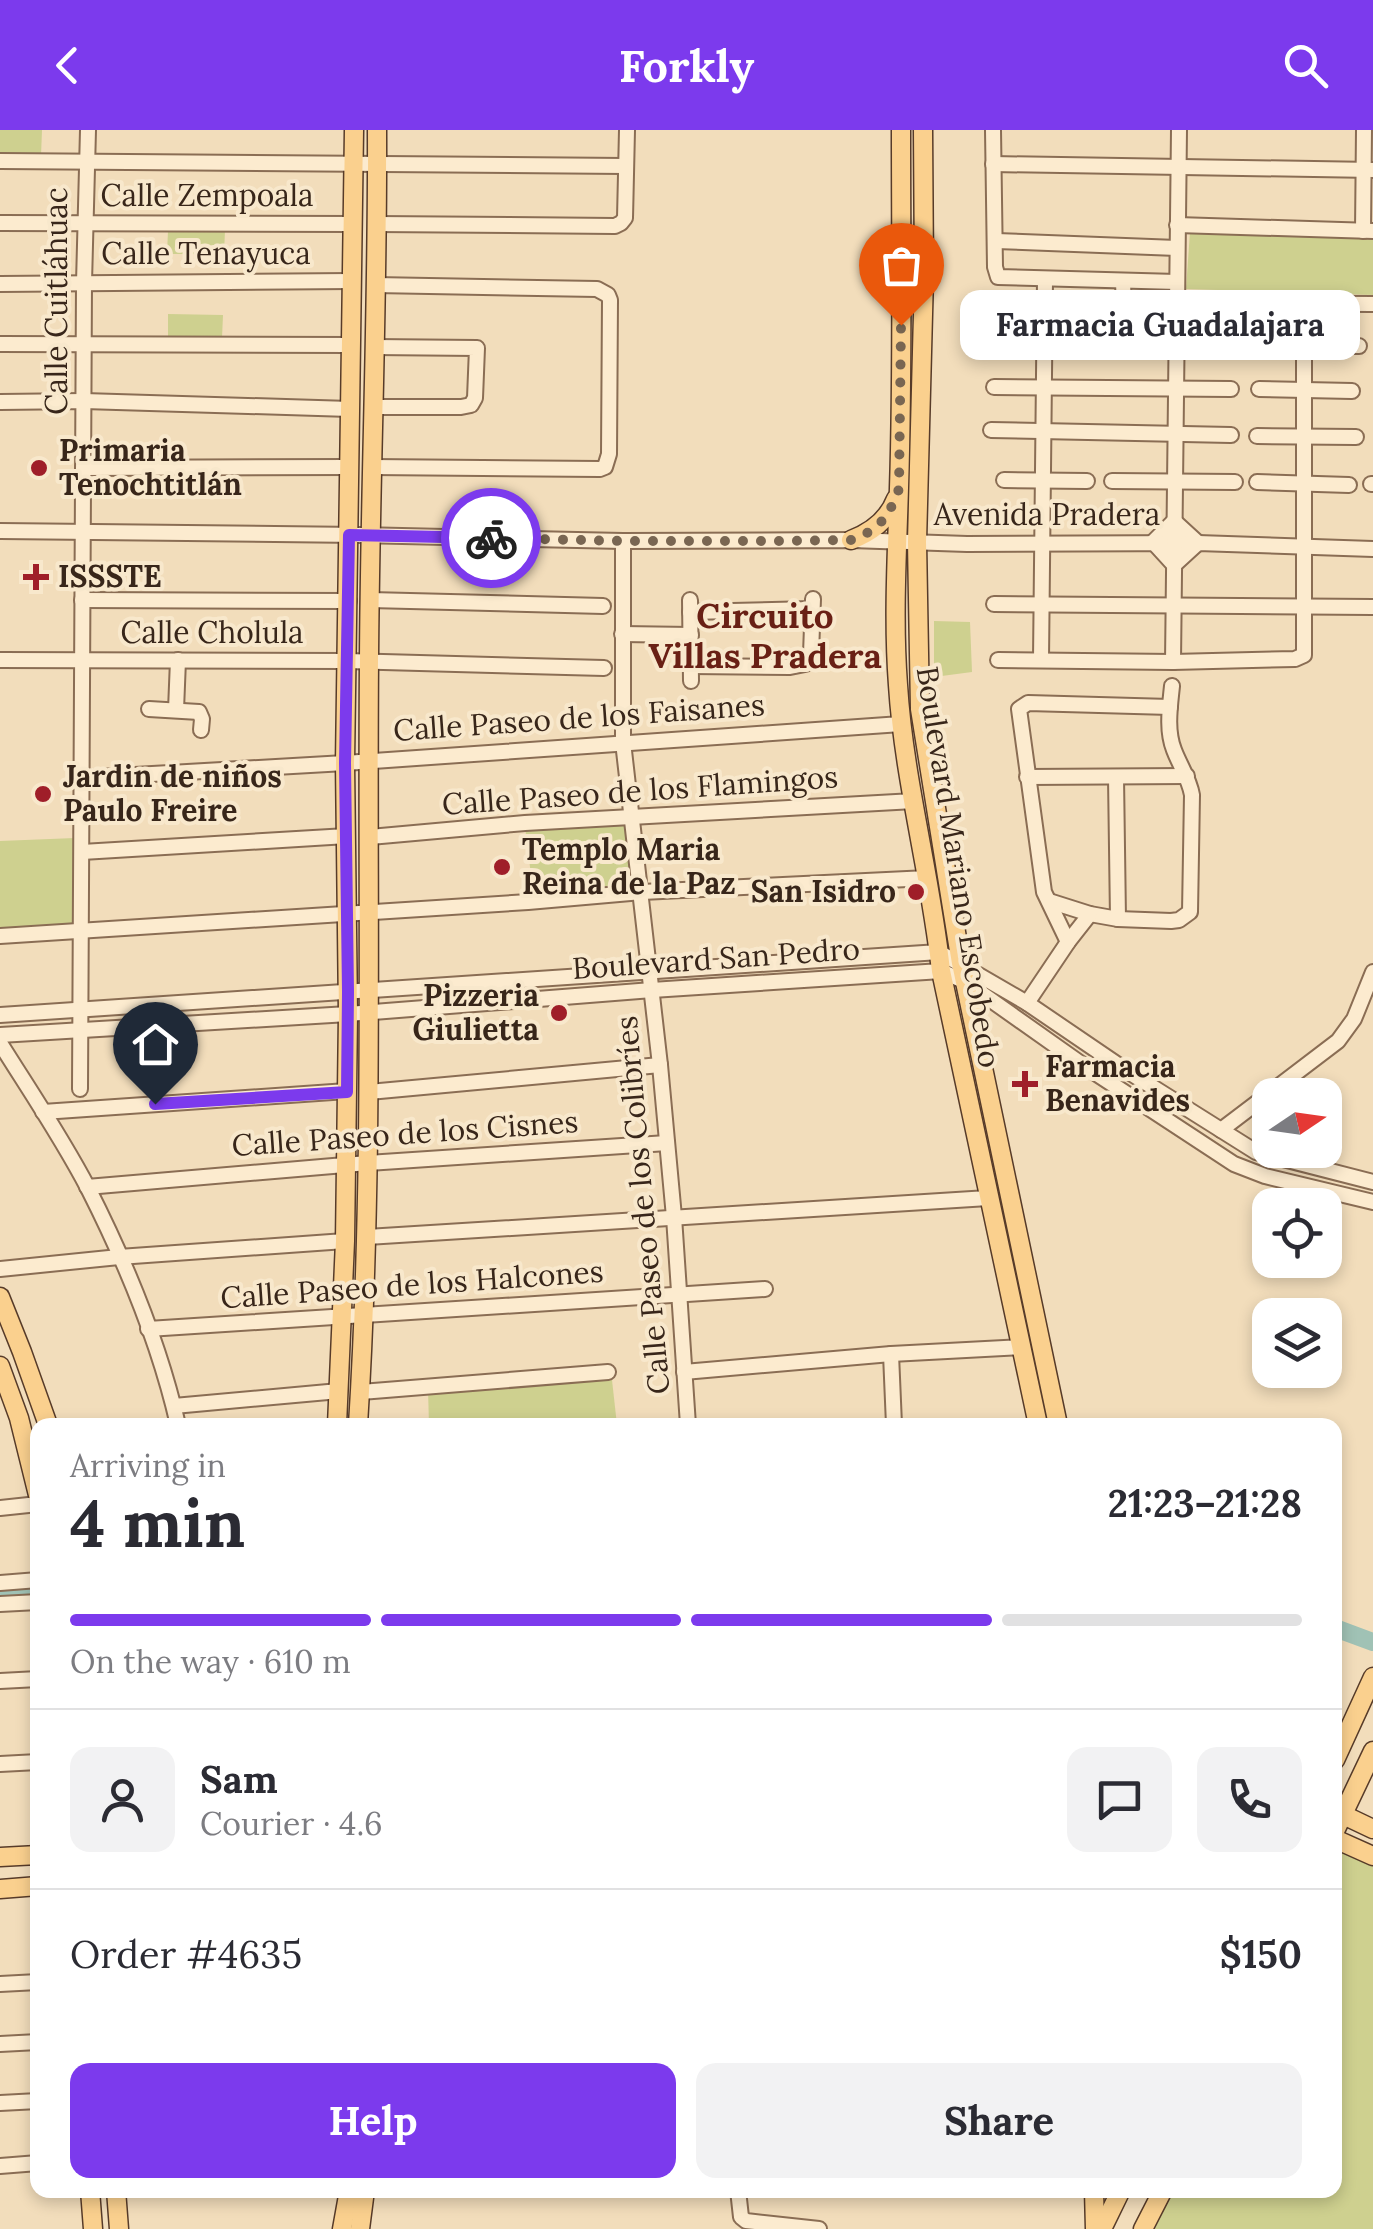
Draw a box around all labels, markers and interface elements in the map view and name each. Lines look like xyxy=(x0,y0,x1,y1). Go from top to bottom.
text: Forkly xyxy=(619,37,754,94)
icon: back xyxy=(40,38,95,93)
icon: search xyxy=(1278,38,1333,93)
street label: Calle Zempoala xyxy=(101,176,313,214)
street label: Calle Cuitláhuac xyxy=(37,187,75,415)
pin xyxy=(859,223,944,326)
street label: Calle Tenayuca xyxy=(101,234,311,273)
icon: bag xyxy=(874,238,929,293)
callout: Farmacia Guadalajara xyxy=(961,290,1361,360)
text: Farmacia Guadalajara xyxy=(995,304,1325,345)
place label: Primaria Tenochtitlán xyxy=(59,431,242,503)
marker: Primaria Tenochtitlán xyxy=(28,457,50,479)
courier xyxy=(441,488,541,588)
street label: Avenida Pradera xyxy=(933,495,1160,533)
icon: bike xyxy=(464,511,519,566)
place label: ISSSTE xyxy=(58,557,162,595)
marker: ISSSTE xyxy=(23,564,49,590)
district label: Circuito Villas Pradera xyxy=(648,593,882,678)
street label: Calle Cholula xyxy=(120,613,304,651)
street label: Boulevard Mariano Escobedo xyxy=(908,663,1010,1070)
street label: Calle Paseo de los Faisanes xyxy=(392,685,766,749)
place label: Jardin de niños Paulo Freire xyxy=(63,757,282,829)
street label: Calle Paseo de los Flamingos xyxy=(441,757,839,824)
marker: Jardin de niños Paulo Freire xyxy=(32,783,54,805)
place label: Templo Maria Reina de la Paz xyxy=(522,830,736,902)
marker: Templo Maria Reina de la Paz xyxy=(491,856,513,878)
place label: San Isidro xyxy=(751,872,896,910)
marker: San Isidro xyxy=(905,881,927,903)
street label: Boulevard San Pedro xyxy=(571,929,861,987)
place label: Pizzeria Giulietta xyxy=(412,976,539,1048)
pin xyxy=(113,1002,198,1105)
marker: Pizzeria Giulietta xyxy=(548,1002,570,1024)
street label: Calle Paseo de los Colibríes xyxy=(607,1014,677,1396)
icon: home xyxy=(128,1017,183,1072)
place label: Farmacia Benavides xyxy=(1045,1047,1190,1119)
marker: Farmacia Benavides xyxy=(1014,1073,1036,1095)
north arrow xyxy=(1252,1078,1342,1168)
map controls xyxy=(1252,1078,1342,1388)
street label: Calle Paseo de los Cisnes xyxy=(231,1102,579,1164)
button: locate xyxy=(1252,1188,1342,1278)
street label: Calle Paseo de los Halcones xyxy=(219,1252,605,1316)
button: layers xyxy=(1252,1298,1342,1388)
text: Arriving in xyxy=(70,1445,226,1486)
text: 21:23–21:28 xyxy=(1108,1479,1302,1527)
text: 4 min xyxy=(70,1482,245,1565)
text: On the way · 610 m xyxy=(70,1641,351,1682)
button: person xyxy=(70,1747,175,1852)
button: chat xyxy=(1067,1747,1172,1852)
button: phone xyxy=(1197,1747,1302,1852)
text: Sam xyxy=(200,1755,278,1803)
text: Courier · 4.6 xyxy=(200,1803,382,1844)
text: Order #4635 xyxy=(70,1930,302,1978)
text: $150 xyxy=(1220,1930,1302,1978)
button: Help xyxy=(70,2063,676,2178)
button: Share xyxy=(696,2063,1302,2178)

